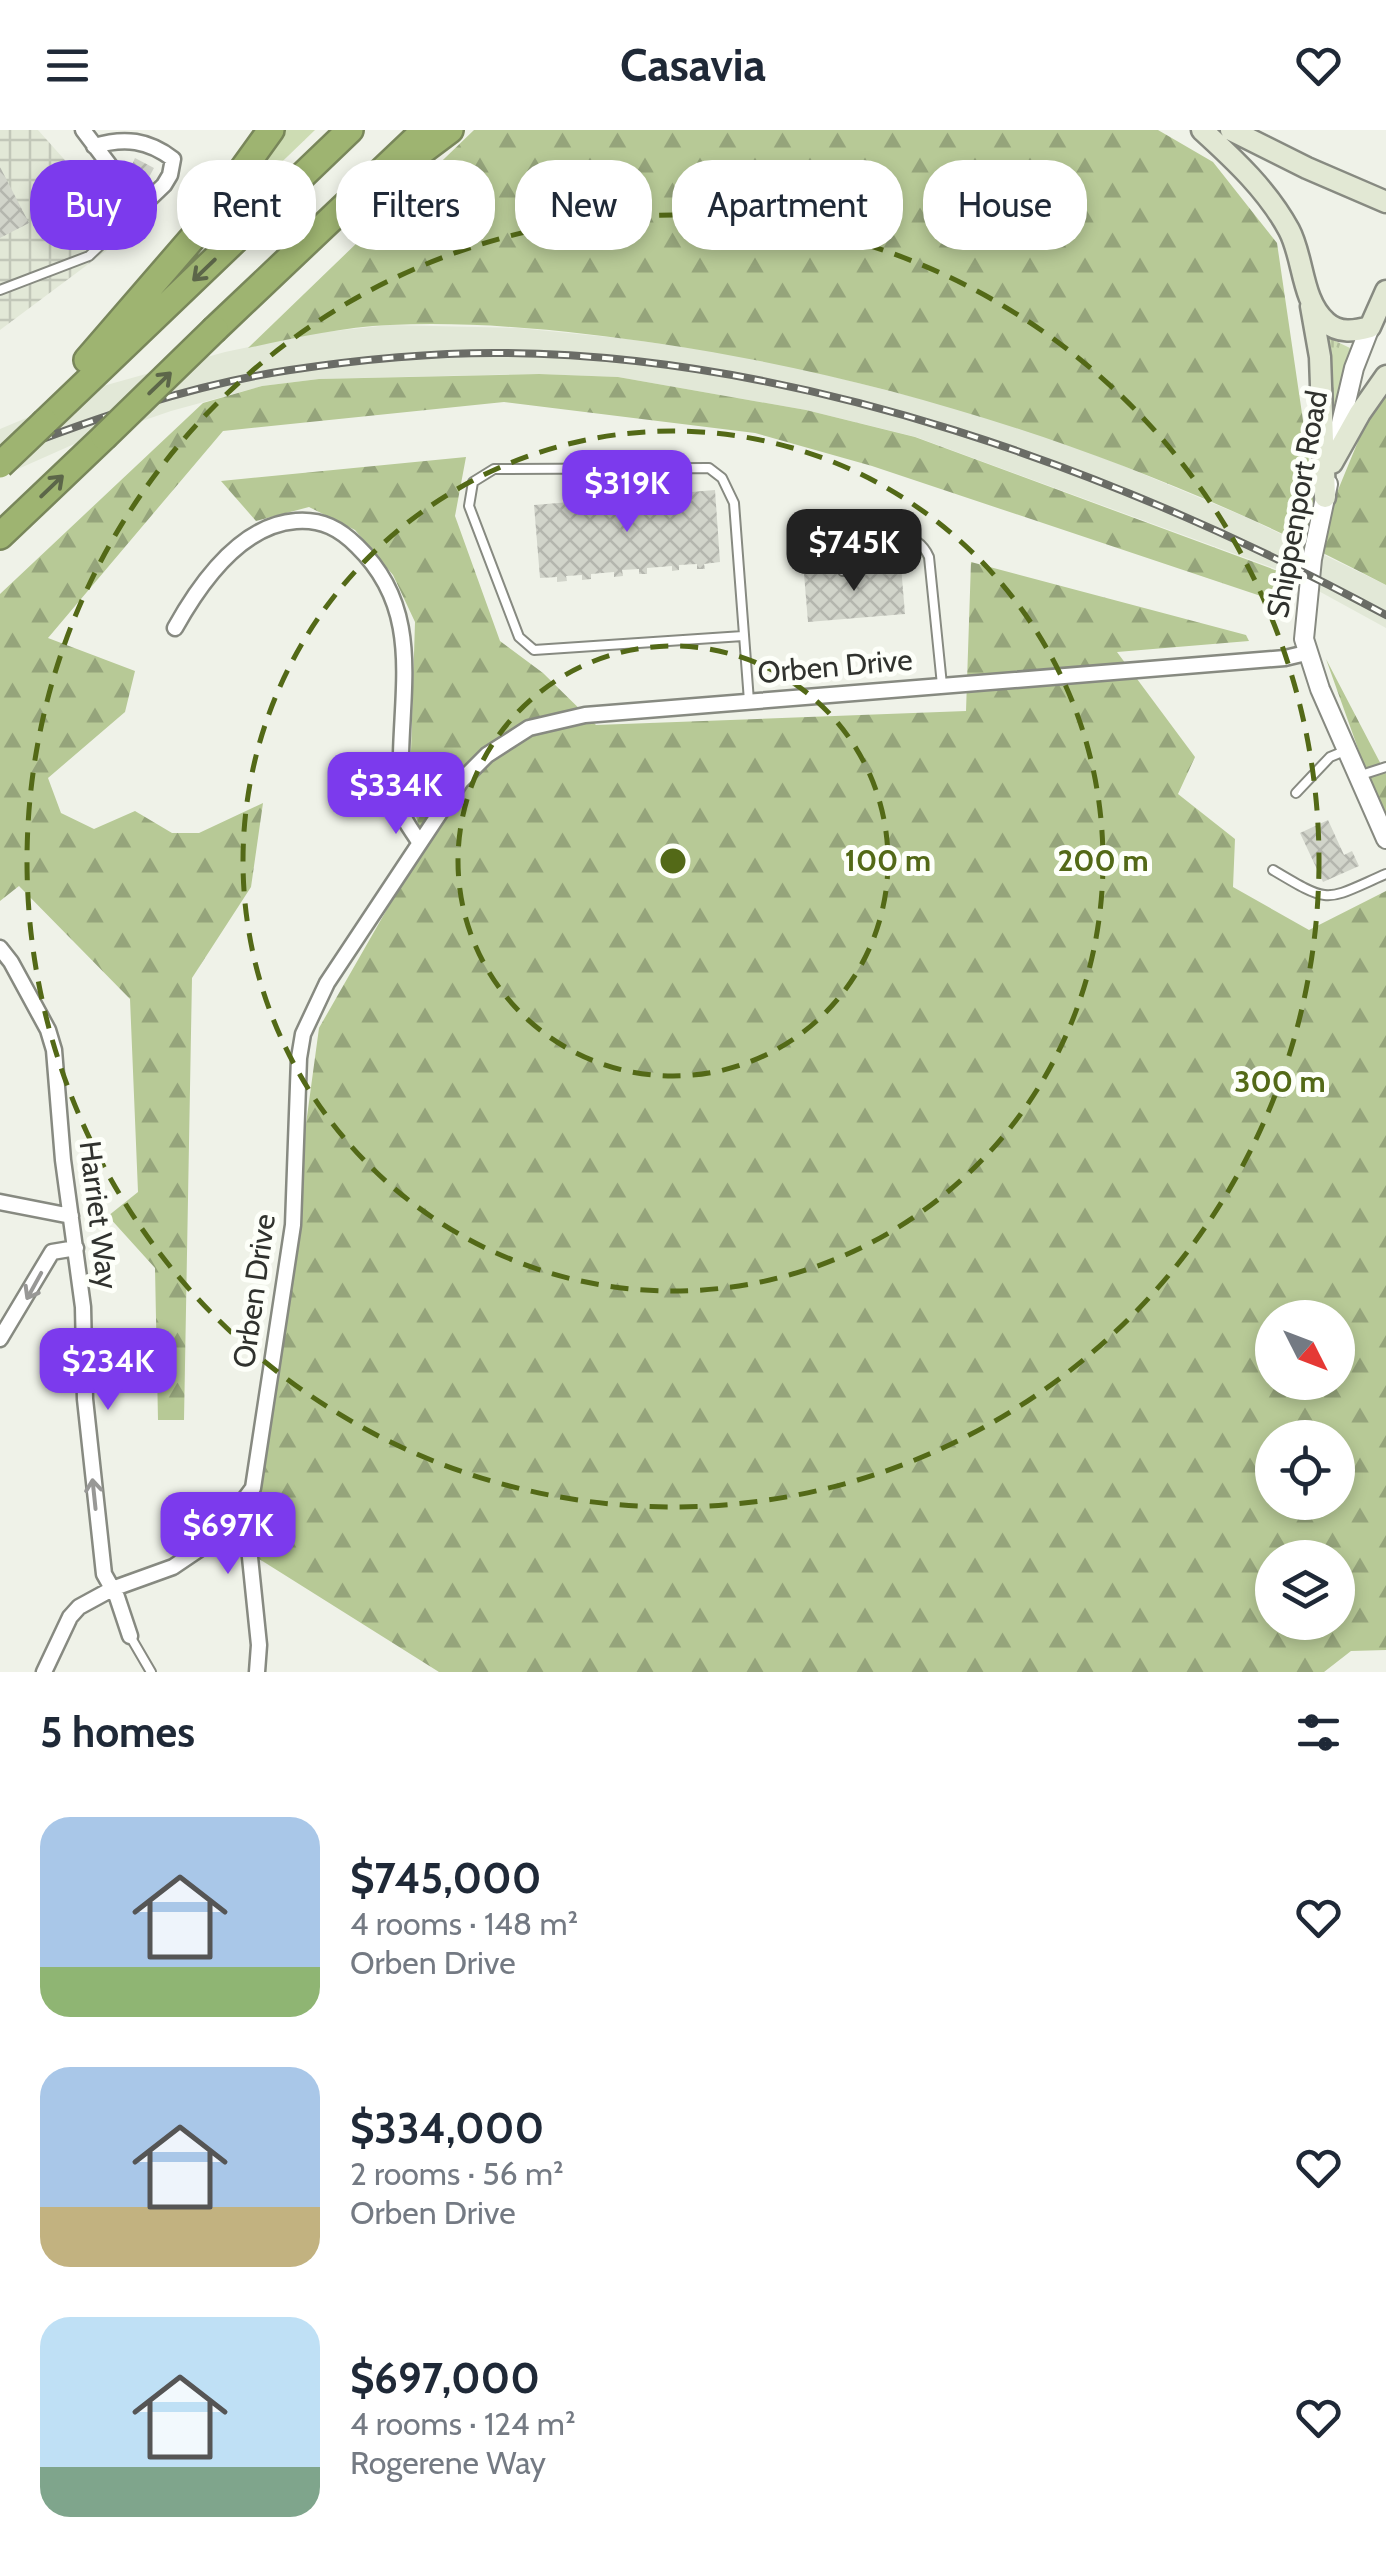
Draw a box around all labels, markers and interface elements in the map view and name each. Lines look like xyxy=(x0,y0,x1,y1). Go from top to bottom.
icon: menu xyxy=(40,38,95,93)
text: Casavia xyxy=(620,38,766,92)
icon: heart xyxy=(1291,38,1346,93)
chip: Buy xyxy=(30,160,157,250)
chip: Rent xyxy=(177,160,316,250)
chip: Filters xyxy=(336,160,495,250)
chip: New xyxy=(515,160,652,250)
chip: Apartment xyxy=(672,160,903,250)
chip: House xyxy=(923,160,1087,250)
one-way arrow xyxy=(192,258,217,281)
one-way arrow xyxy=(147,371,171,395)
street label: Shippenport Road xyxy=(1259,387,1335,621)
pin: $319K xyxy=(557,450,697,535)
text: $319K xyxy=(584,463,670,502)
one-way arrow xyxy=(39,475,64,498)
pin: $745K xyxy=(784,509,924,594)
text: $745K xyxy=(809,522,899,561)
street label: Orben Drive xyxy=(756,641,914,691)
pin: $334K xyxy=(326,752,466,837)
text: $334K xyxy=(350,765,443,804)
text: 100 m xyxy=(845,842,931,879)
text: 200 m xyxy=(1057,842,1149,879)
centre of rings xyxy=(655,843,691,879)
text: 300 m xyxy=(1234,1063,1326,1100)
street label: Harriet Way xyxy=(72,1139,126,1291)
street label: Orben Drive xyxy=(225,1212,283,1370)
one-way arrow xyxy=(23,1271,43,1301)
north arrow xyxy=(1255,1300,1355,1400)
map controls xyxy=(1255,1300,1355,1640)
pin: $234K xyxy=(38,1328,178,1413)
text: $234K xyxy=(62,1341,154,1380)
button: locate xyxy=(1255,1420,1355,1520)
one-way arrow xyxy=(84,1479,103,1511)
pin: $697K xyxy=(158,1492,298,1577)
text: $697K xyxy=(183,1505,273,1544)
button: layers xyxy=(1255,1540,1355,1640)
icon: filters xyxy=(1291,1705,1346,1760)
text: 5 homes xyxy=(40,1706,195,1758)
text: $745,000 xyxy=(350,1852,541,1904)
icon: home xyxy=(120,1857,240,1977)
icon: heart xyxy=(1291,1890,1346,1945)
text: 4 rooms · 148 m² xyxy=(350,1904,578,1943)
text: Orben Drive xyxy=(350,1943,516,1982)
text: $334,000 xyxy=(350,2102,544,2154)
icon: home xyxy=(120,2107,240,2227)
icon: heart xyxy=(1291,2140,1346,2195)
text: 2 rooms · 56 m² xyxy=(350,2154,564,2193)
text: Orben Drive xyxy=(350,2193,516,2232)
text: $697,000 xyxy=(350,2352,540,2404)
icon: home xyxy=(120,2357,240,2477)
icon: heart xyxy=(1291,2390,1346,2445)
text: 4 rooms · 124 m² xyxy=(350,2404,576,2443)
text: Rogerene Way xyxy=(350,2443,546,2482)

